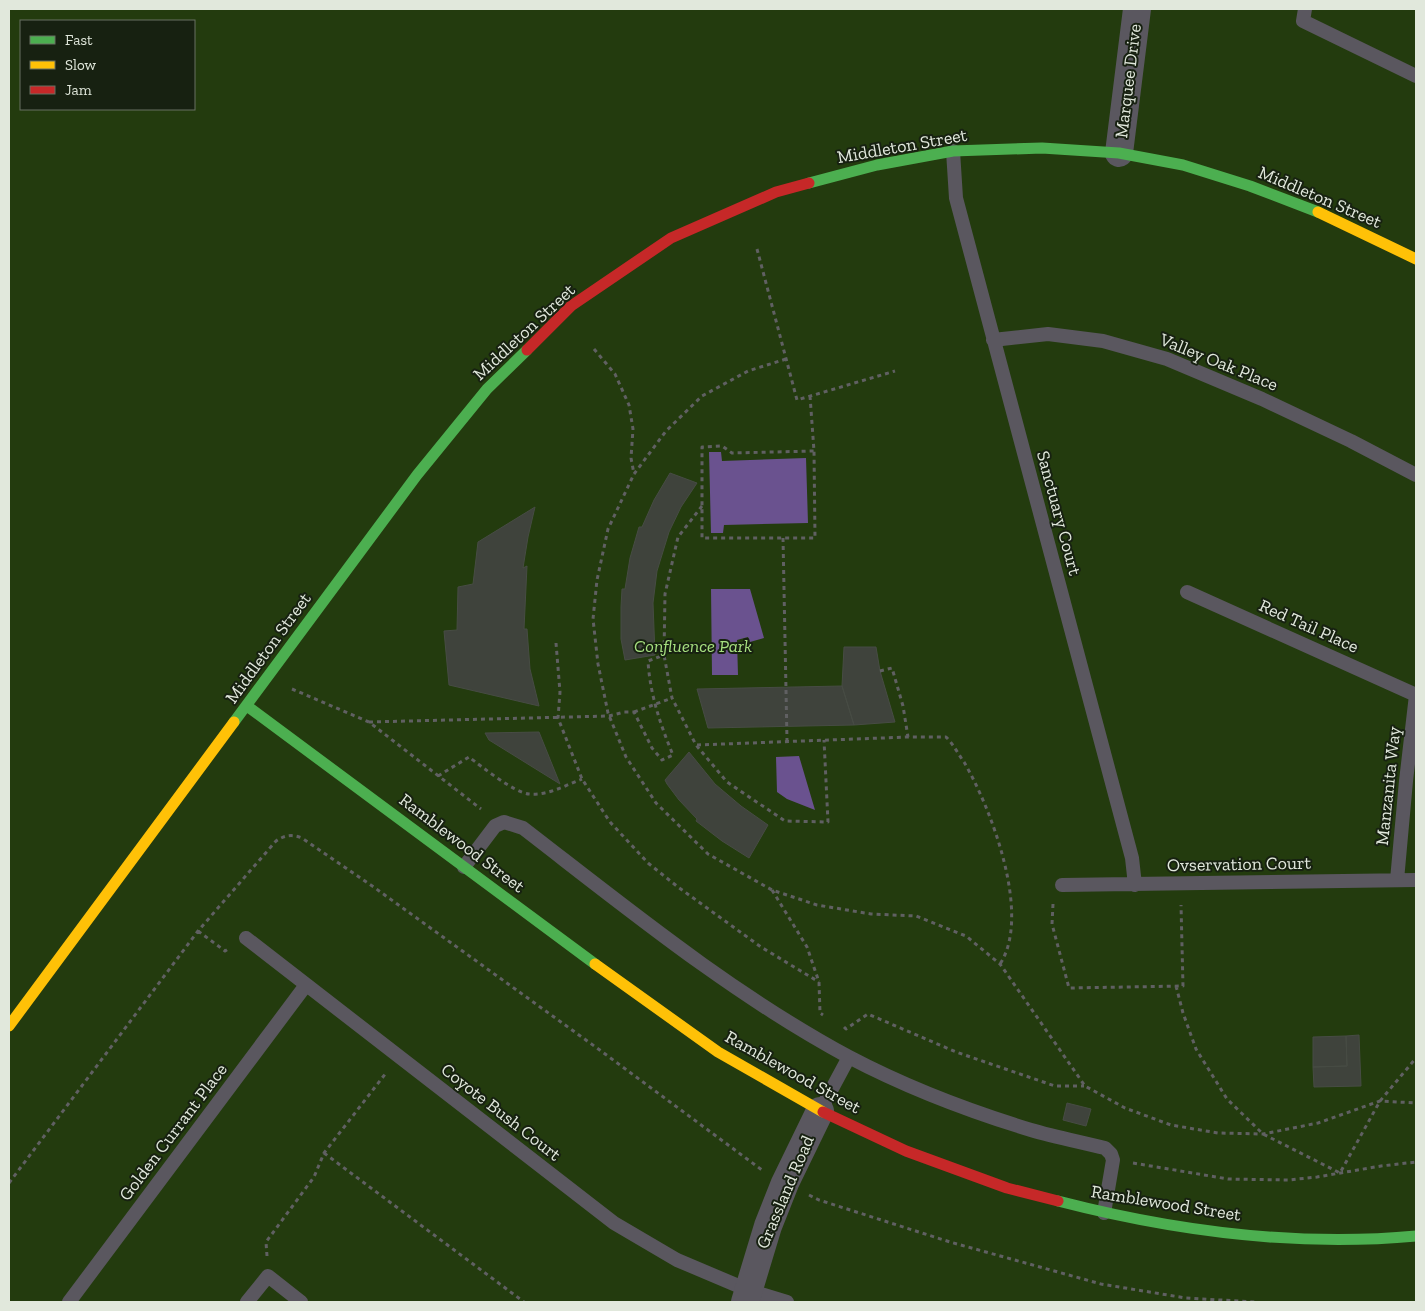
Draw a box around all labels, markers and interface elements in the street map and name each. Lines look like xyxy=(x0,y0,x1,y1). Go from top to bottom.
legend xyxy=(20,20,195,110)
street label: Marquee Drive xyxy=(1110,23,1146,139)
text: Fast xyxy=(65,31,93,49)
text: Slow xyxy=(65,56,97,74)
text: Jam xyxy=(65,81,92,99)
street label: Middleton Street xyxy=(835,124,969,168)
street label: Middleton Street xyxy=(1255,161,1385,233)
street label: Middleton Street xyxy=(468,279,580,385)
street label: Valley Oak Place xyxy=(1156,328,1281,396)
street label: Sanctuary Court xyxy=(1032,448,1086,578)
street label: Middleton Street xyxy=(220,588,316,708)
street label: Red Tail Place xyxy=(1256,594,1362,658)
park label: Confluence Park xyxy=(634,635,752,657)
street label: Manzanita Way xyxy=(1371,725,1405,847)
street label: Ramblewood Street xyxy=(395,789,529,898)
street label: Ovservation Court xyxy=(1167,852,1312,876)
street label: Ramblewood Street xyxy=(721,1026,865,1118)
street label: Coyote Bush Court xyxy=(437,1058,566,1166)
street label: Golden Currant Place xyxy=(114,1059,232,1205)
street label: Grassland Road xyxy=(751,1132,819,1252)
street label: Ramblewood Street xyxy=(1089,1180,1243,1226)

